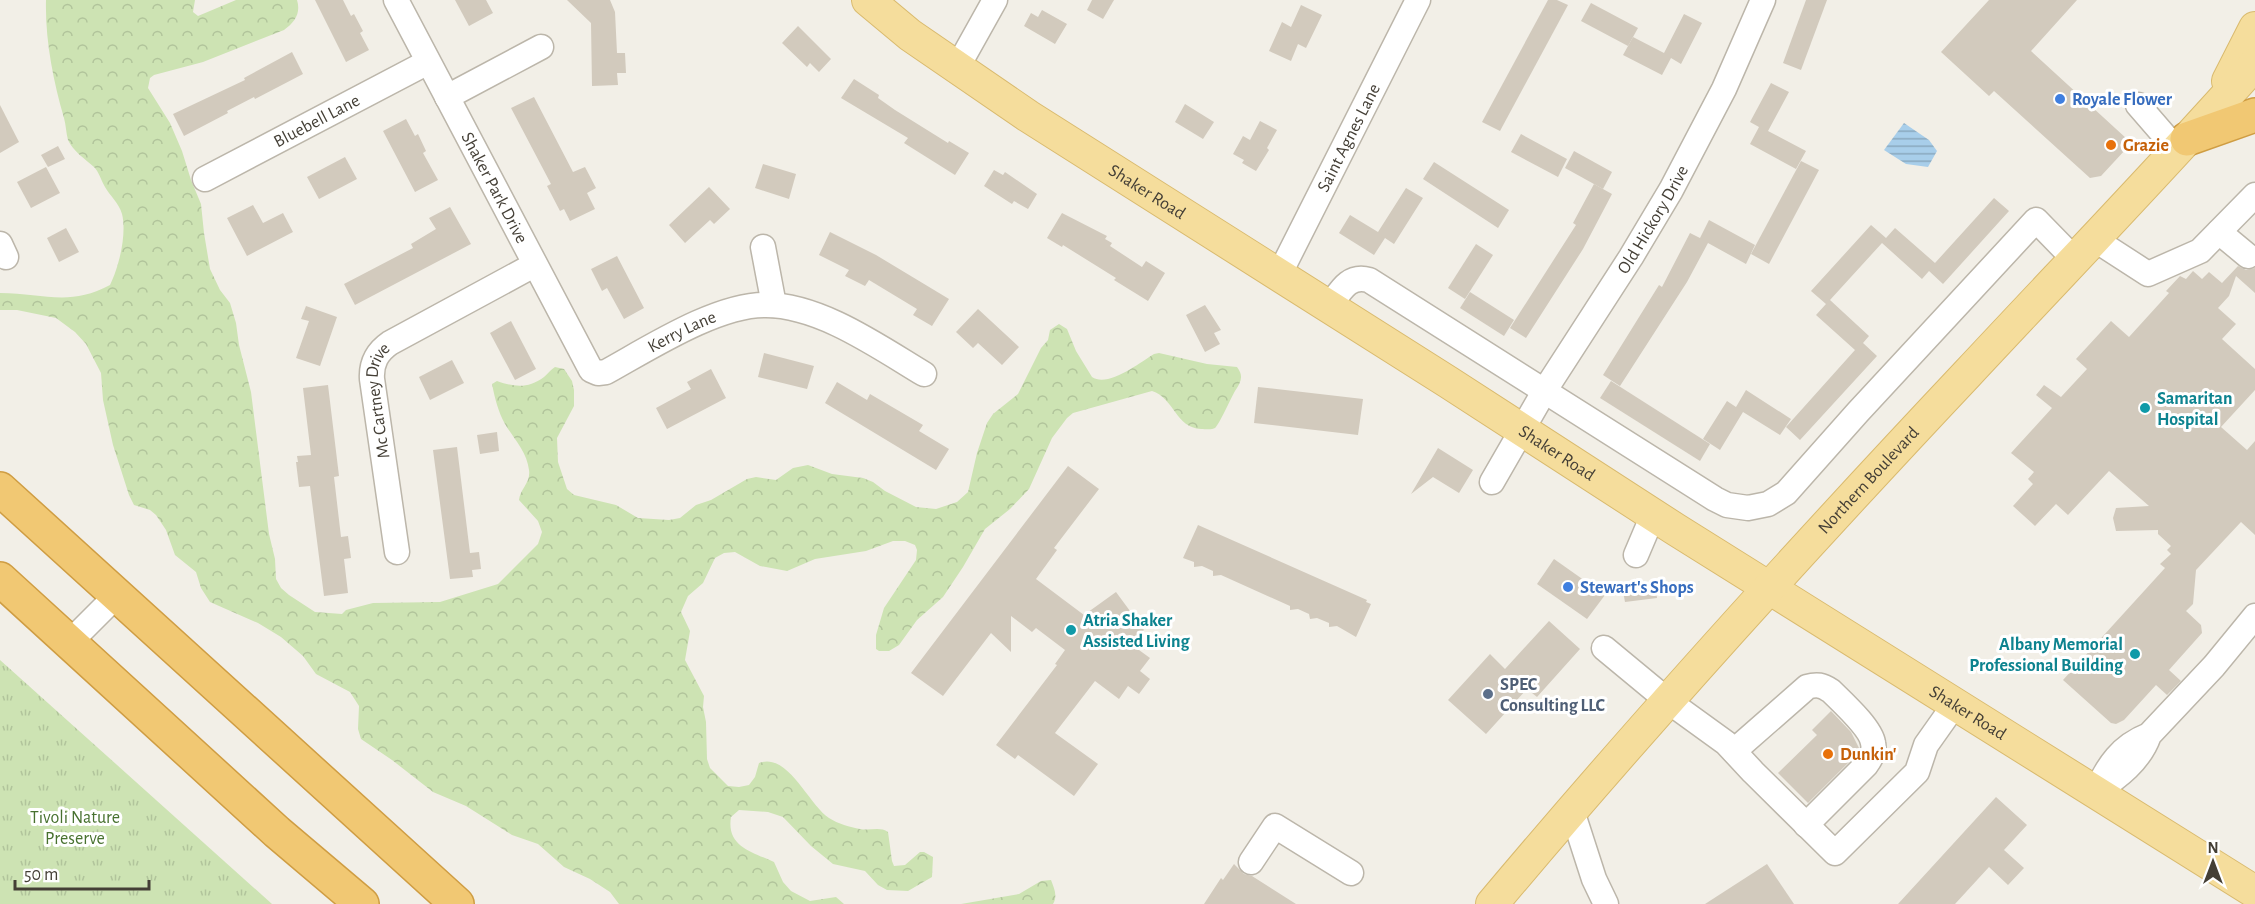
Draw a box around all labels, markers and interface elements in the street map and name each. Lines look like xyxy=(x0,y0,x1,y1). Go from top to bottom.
street label: Saint Agnes Lane xyxy=(1315,81,1384,195)
street label: Bluebell Lane xyxy=(271,91,363,151)
place label: Royale Flower xyxy=(2072,91,2173,109)
marker: Royale Flower xyxy=(2053,92,2067,106)
street label: Shaker Park Drive xyxy=(457,130,531,246)
place label: Grazie xyxy=(2123,137,2169,155)
marker: Grazie xyxy=(2104,138,2118,152)
street label: Shaker Road xyxy=(1105,162,1188,223)
street label: Old Hickory Drive xyxy=(1615,163,1692,277)
street label: Kerry Lane xyxy=(645,308,719,357)
street label: Mc Cartney Drive xyxy=(364,339,394,459)
place label: Samaritan Hospital xyxy=(2157,390,2232,429)
marker: Samaritan Hospital xyxy=(2138,401,2152,415)
street label: Shaker Road xyxy=(1515,422,1598,485)
street label: Northern Boulevard xyxy=(1815,424,1923,538)
place label: Stewart's Shops xyxy=(1580,579,1694,597)
marker: Stewart's Shops xyxy=(1561,580,1575,594)
place label: Atria Shaker Assisted Living xyxy=(1083,612,1191,651)
marker: Atria Shaker Assisted Living xyxy=(1064,623,1078,637)
place label: Albany Memorial Professional Building xyxy=(1969,636,2124,675)
marker: Albany Memorial Professional Building xyxy=(2128,647,2142,661)
place label: SPEC Consulting LLC xyxy=(1500,676,1605,715)
street label: Shaker Road xyxy=(1926,683,2009,744)
marker: SPEC Consulting LLC xyxy=(1481,687,1495,701)
place label: Dunkin' xyxy=(1840,746,1897,764)
marker: Dunkin' xyxy=(1821,747,1835,761)
park label: Tivoli Nature Preserve xyxy=(30,809,120,848)
north arrow xyxy=(2183,832,2243,892)
text: N xyxy=(2207,840,2219,856)
scale bar xyxy=(15,853,148,891)
text: 50 m xyxy=(24,866,58,884)

